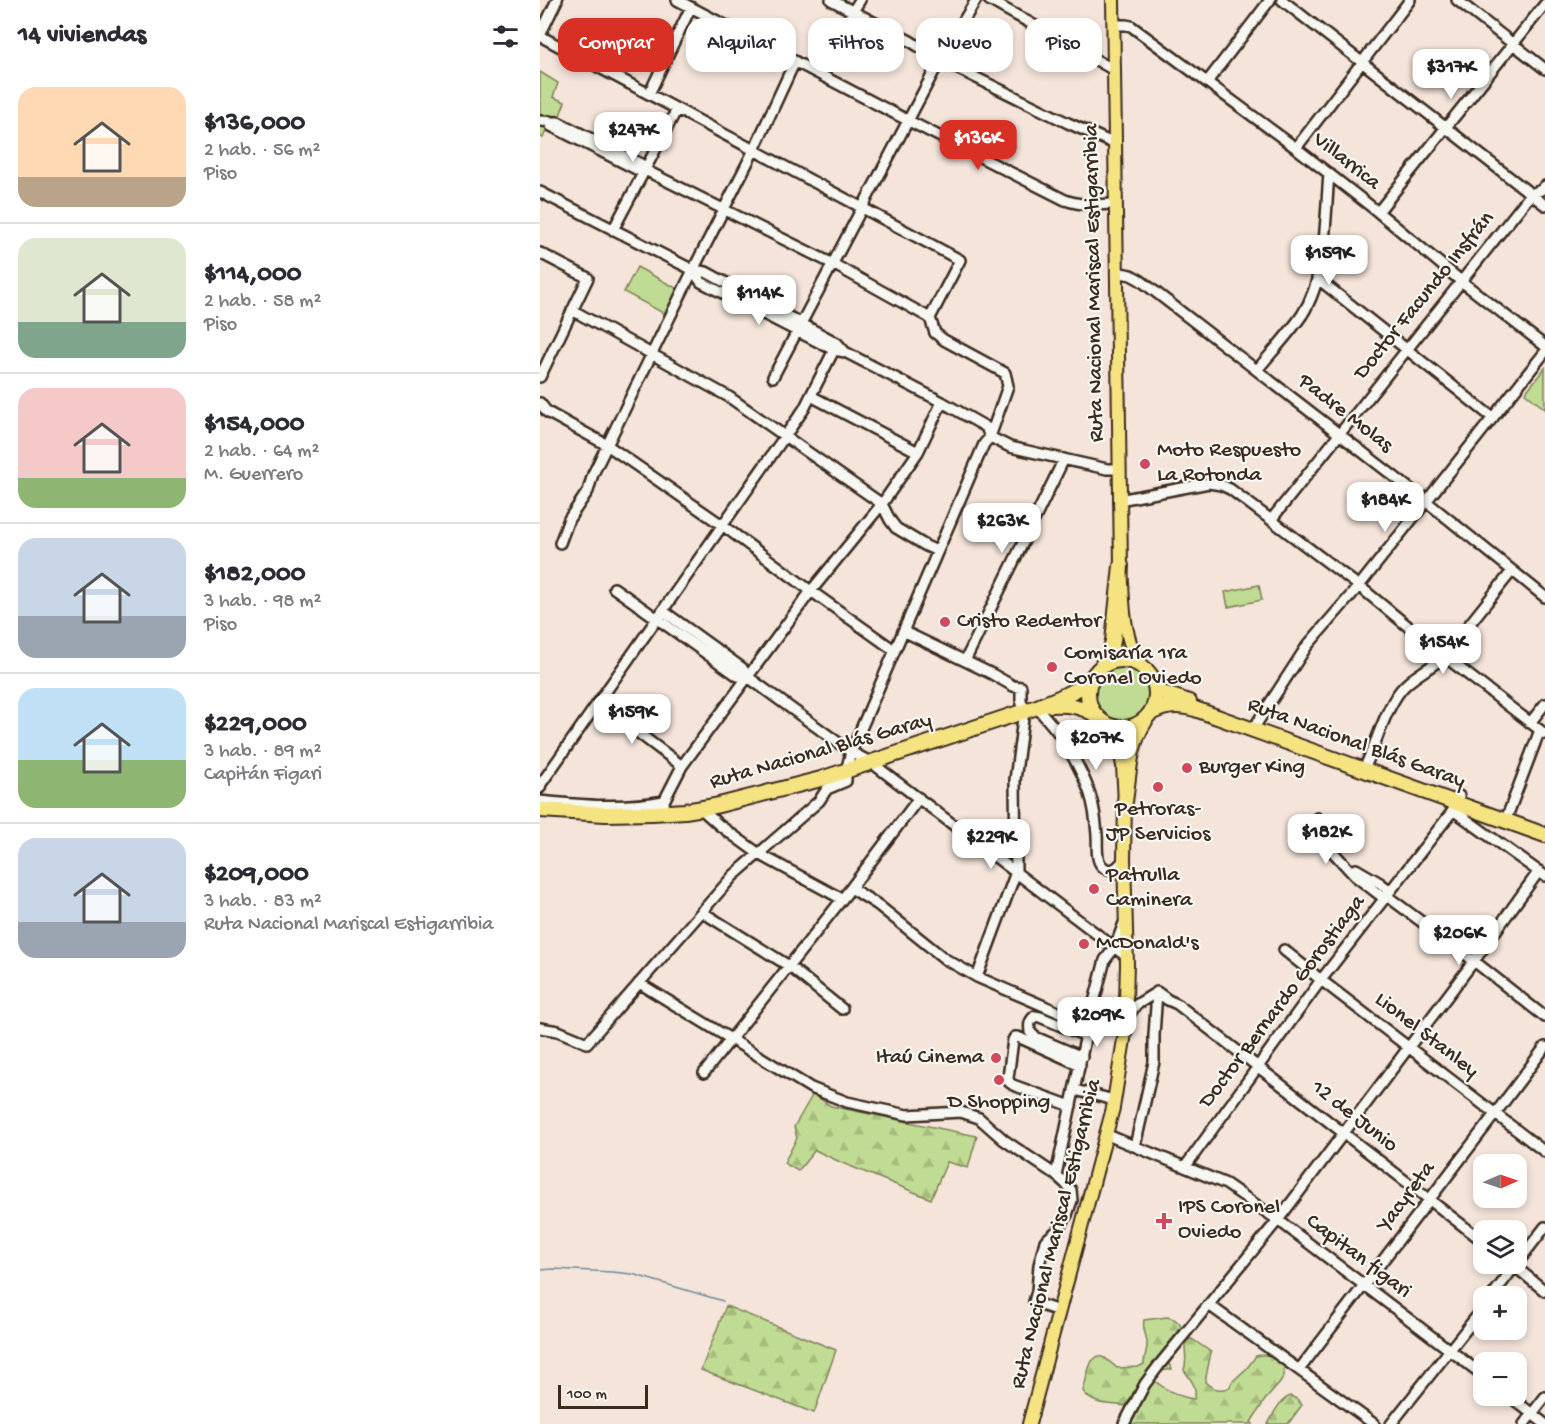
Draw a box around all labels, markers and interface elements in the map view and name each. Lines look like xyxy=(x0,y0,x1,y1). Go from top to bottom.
chip: Comprar xyxy=(558,18,674,72)
chip: Alquilar xyxy=(686,18,796,72)
chip: Filtros xyxy=(808,18,904,72)
chip: Nuevo xyxy=(916,18,1013,72)
chip: Piso xyxy=(1025,18,1102,72)
icon: filters xyxy=(489,20,522,53)
text: 14 viviendas xyxy=(18,21,146,52)
pin: $317K xyxy=(1409,49,1493,100)
text: $317K xyxy=(1427,57,1475,80)
text: $136,000 xyxy=(204,109,305,140)
icon: home xyxy=(66,111,138,183)
pin: $247K xyxy=(591,112,675,163)
text: $247K xyxy=(608,120,658,143)
pin: $136K xyxy=(936,120,1020,171)
street label: Ruta Nacional Mariscal Estigarribia xyxy=(1079,123,1111,442)
street label: Villarrica xyxy=(1306,127,1386,197)
text: $136K xyxy=(954,128,1002,151)
text: 2 hab. · 56 m² xyxy=(204,140,320,163)
text: Piso xyxy=(204,163,237,186)
street label: Doctor Facundo Insfrán xyxy=(1348,206,1501,387)
pin: $159K xyxy=(1287,235,1371,286)
text: $159K xyxy=(1305,243,1353,266)
text: $114,000 xyxy=(204,260,301,291)
icon: home xyxy=(66,262,138,334)
pin: $114K xyxy=(717,275,801,326)
text: $114K xyxy=(736,283,782,306)
text: 2 hab. · 58 m² xyxy=(204,291,321,314)
text: Piso xyxy=(204,314,237,337)
street label: Padre Molas xyxy=(1292,368,1398,460)
text: $154,000 xyxy=(204,410,305,441)
icon: home xyxy=(66,412,138,484)
place label: Moto Respuesto La Rotonda xyxy=(1157,438,1301,489)
text: 2 hab. · 64 m² xyxy=(204,441,319,464)
marker: Moto Respuesto La Rotonda xyxy=(1138,457,1152,471)
text: M. Guerrero xyxy=(204,464,303,487)
pin: $184K xyxy=(1343,482,1427,533)
text: $184K xyxy=(1361,490,1409,513)
pin: $263K xyxy=(960,503,1044,554)
text: $263K xyxy=(977,511,1027,534)
text: $182,000 xyxy=(204,560,306,591)
icon: home xyxy=(66,562,138,634)
text: 3 hab. · 98 m² xyxy=(204,591,321,614)
place label: Cristo Redentor xyxy=(957,609,1103,635)
text: Piso xyxy=(204,614,237,637)
marker: Cristo Redentor xyxy=(938,615,952,629)
pin: $154K xyxy=(1401,624,1485,675)
text: $154K xyxy=(1419,632,1467,655)
place label: Comisaría 1ra Coronel Oviedo xyxy=(1064,641,1202,692)
marker: Comisaría 1ra Coronel Oviedo xyxy=(1045,660,1059,674)
street label: Ruta Nacional Blás Garay xyxy=(1244,692,1469,796)
pin: $159K xyxy=(590,694,674,745)
text: $159K xyxy=(608,702,656,725)
street label: Ruta Nacional Blás Garay xyxy=(707,708,935,796)
text: $229,000 xyxy=(204,710,307,741)
icon: home xyxy=(66,712,138,784)
pin: $207K xyxy=(1054,720,1138,771)
text: $207K xyxy=(1070,728,1122,751)
text: 3 hab. · 89 m² xyxy=(204,741,321,764)
place label: Burger King xyxy=(1198,755,1305,781)
marker: Burger King xyxy=(1180,761,1194,775)
text: Capitán Figari xyxy=(204,764,322,787)
marker: Petroras- JP Servicios xyxy=(1151,780,1165,794)
place label: Petroras- JP Servicios xyxy=(1106,797,1211,848)
pin: $182K xyxy=(1284,814,1368,865)
pin: $229K xyxy=(949,819,1033,870)
text: $182K xyxy=(1302,822,1350,845)
text: $229K xyxy=(966,827,1016,850)
text: $209,000 xyxy=(204,860,309,891)
icon: home xyxy=(66,862,138,934)
place label: Patrulla Caminera xyxy=(1105,863,1193,914)
marker: Patrulla Caminera xyxy=(1087,882,1101,896)
street label: Doctor Bernardo Gorostiaga xyxy=(1193,890,1372,1115)
text: 3 hab. · 83 m² xyxy=(204,891,322,914)
text: Ruta Nacional Mariscal Estigarribia xyxy=(204,914,493,937)
pin: $206K xyxy=(1417,915,1501,966)
text: $206K xyxy=(1433,923,1485,946)
place label: McDonald's xyxy=(1096,931,1199,957)
marker: McDonald's xyxy=(1077,937,1091,951)
street label: Lionel Stanley xyxy=(1369,987,1483,1085)
pin: $209K xyxy=(1055,997,1139,1048)
text: $209K xyxy=(1071,1005,1123,1028)
place label: Itaú Cinema xyxy=(876,1045,985,1071)
marker: Itaú Cinema xyxy=(989,1051,1003,1065)
marker: D Shopping xyxy=(992,1073,1006,1087)
street label: 12 de Junio xyxy=(1305,1074,1403,1159)
street label: Ruta Nacional Mariscal Estigarribia xyxy=(1006,1076,1108,1392)
place label: D Shopping xyxy=(946,1090,1050,1116)
north arrow xyxy=(1473,1154,1527,1208)
map controls xyxy=(1473,1154,1527,1406)
street label: Yacyreta xyxy=(1371,1156,1442,1239)
place label: IPS Coronel Oviedo xyxy=(1178,1195,1280,1246)
street label: Capitan figari xyxy=(1300,1209,1416,1305)
marker: IPS Coronel Oviedo xyxy=(1155,1212,1173,1230)
button: layers xyxy=(1473,1220,1527,1274)
button: + xyxy=(1473,1286,1527,1340)
button: − xyxy=(1473,1352,1527,1406)
scale bar xyxy=(558,1382,648,1410)
text: 100 m xyxy=(567,1386,607,1405)

